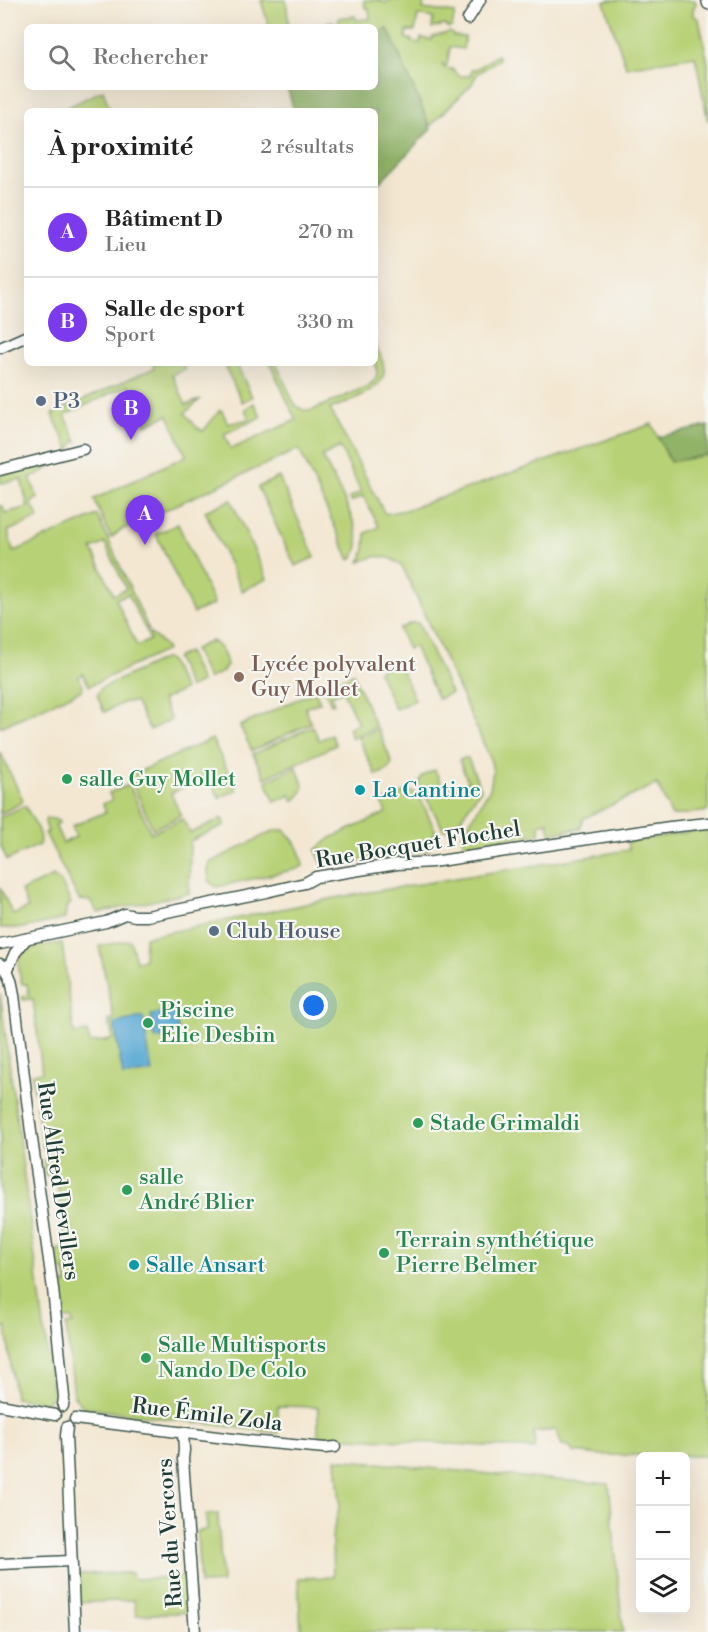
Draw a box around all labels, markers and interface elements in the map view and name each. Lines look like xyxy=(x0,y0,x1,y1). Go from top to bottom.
search box xyxy=(24,24,378,90)
icon: search xyxy=(45,41,78,74)
text: Rechercher xyxy=(93,44,208,71)
text: À proximité xyxy=(48,131,193,163)
text: 2 résultats xyxy=(260,135,354,160)
text: Bâtiment D xyxy=(105,206,222,233)
text: A xyxy=(60,220,75,245)
text: 270 m xyxy=(298,220,354,245)
text: Lieu xyxy=(105,233,146,258)
text: Salle de sport xyxy=(105,296,244,323)
text: B xyxy=(60,310,75,335)
text: 330 m xyxy=(297,310,354,335)
text: Sport xyxy=(105,323,156,348)
place label: P3 xyxy=(53,388,80,415)
pin: B xyxy=(112,390,150,440)
marker: P3 xyxy=(34,394,48,408)
pin: A xyxy=(126,496,164,545)
place label: Lycée polyvalent Guy Mollet xyxy=(251,651,416,703)
marker: Lycée polyvalent Guy Mollet xyxy=(232,670,246,684)
place label: salle Guy Mollet xyxy=(79,766,236,793)
marker: salle Guy Mollet xyxy=(60,772,74,786)
place label: La Cantine xyxy=(372,777,481,804)
marker: La Cantine xyxy=(353,783,367,797)
street label: Rue Bocquet Flochel xyxy=(314,815,523,875)
place label: Club House xyxy=(226,918,341,945)
marker: Club House xyxy=(207,924,221,938)
your location xyxy=(299,991,328,1020)
place label: Piscine Elie Desbin xyxy=(160,997,275,1049)
marker: Piscine Elie Desbin xyxy=(141,1016,155,1030)
street label: Rue Alfred Devillers xyxy=(31,1080,85,1282)
place label: Stade Grimaldi xyxy=(430,1110,580,1137)
marker: Stade Grimaldi xyxy=(411,1116,425,1130)
place label: salle André Blier xyxy=(138,1164,255,1216)
marker: salle André Blier xyxy=(120,1183,134,1197)
place label: Terrain synthétique Pierre Belmer xyxy=(396,1227,594,1279)
marker: Terrain synthétique Pierre Belmer xyxy=(377,1246,391,1260)
place label: Salle Ansart xyxy=(146,1252,266,1279)
marker: Salle Ansart xyxy=(127,1258,141,1272)
place label: Salle Multisports Nando De Colo xyxy=(158,1332,326,1384)
marker: Salle Multisports Nando De Colo xyxy=(139,1351,153,1365)
street label: Rue Émile Zola xyxy=(130,1391,285,1438)
map controls xyxy=(636,1452,690,1614)
button: + xyxy=(636,1452,690,1506)
street label: Rue du Vercors xyxy=(151,1457,189,1609)
button: − xyxy=(636,1506,690,1560)
button: layers xyxy=(636,1560,690,1614)

